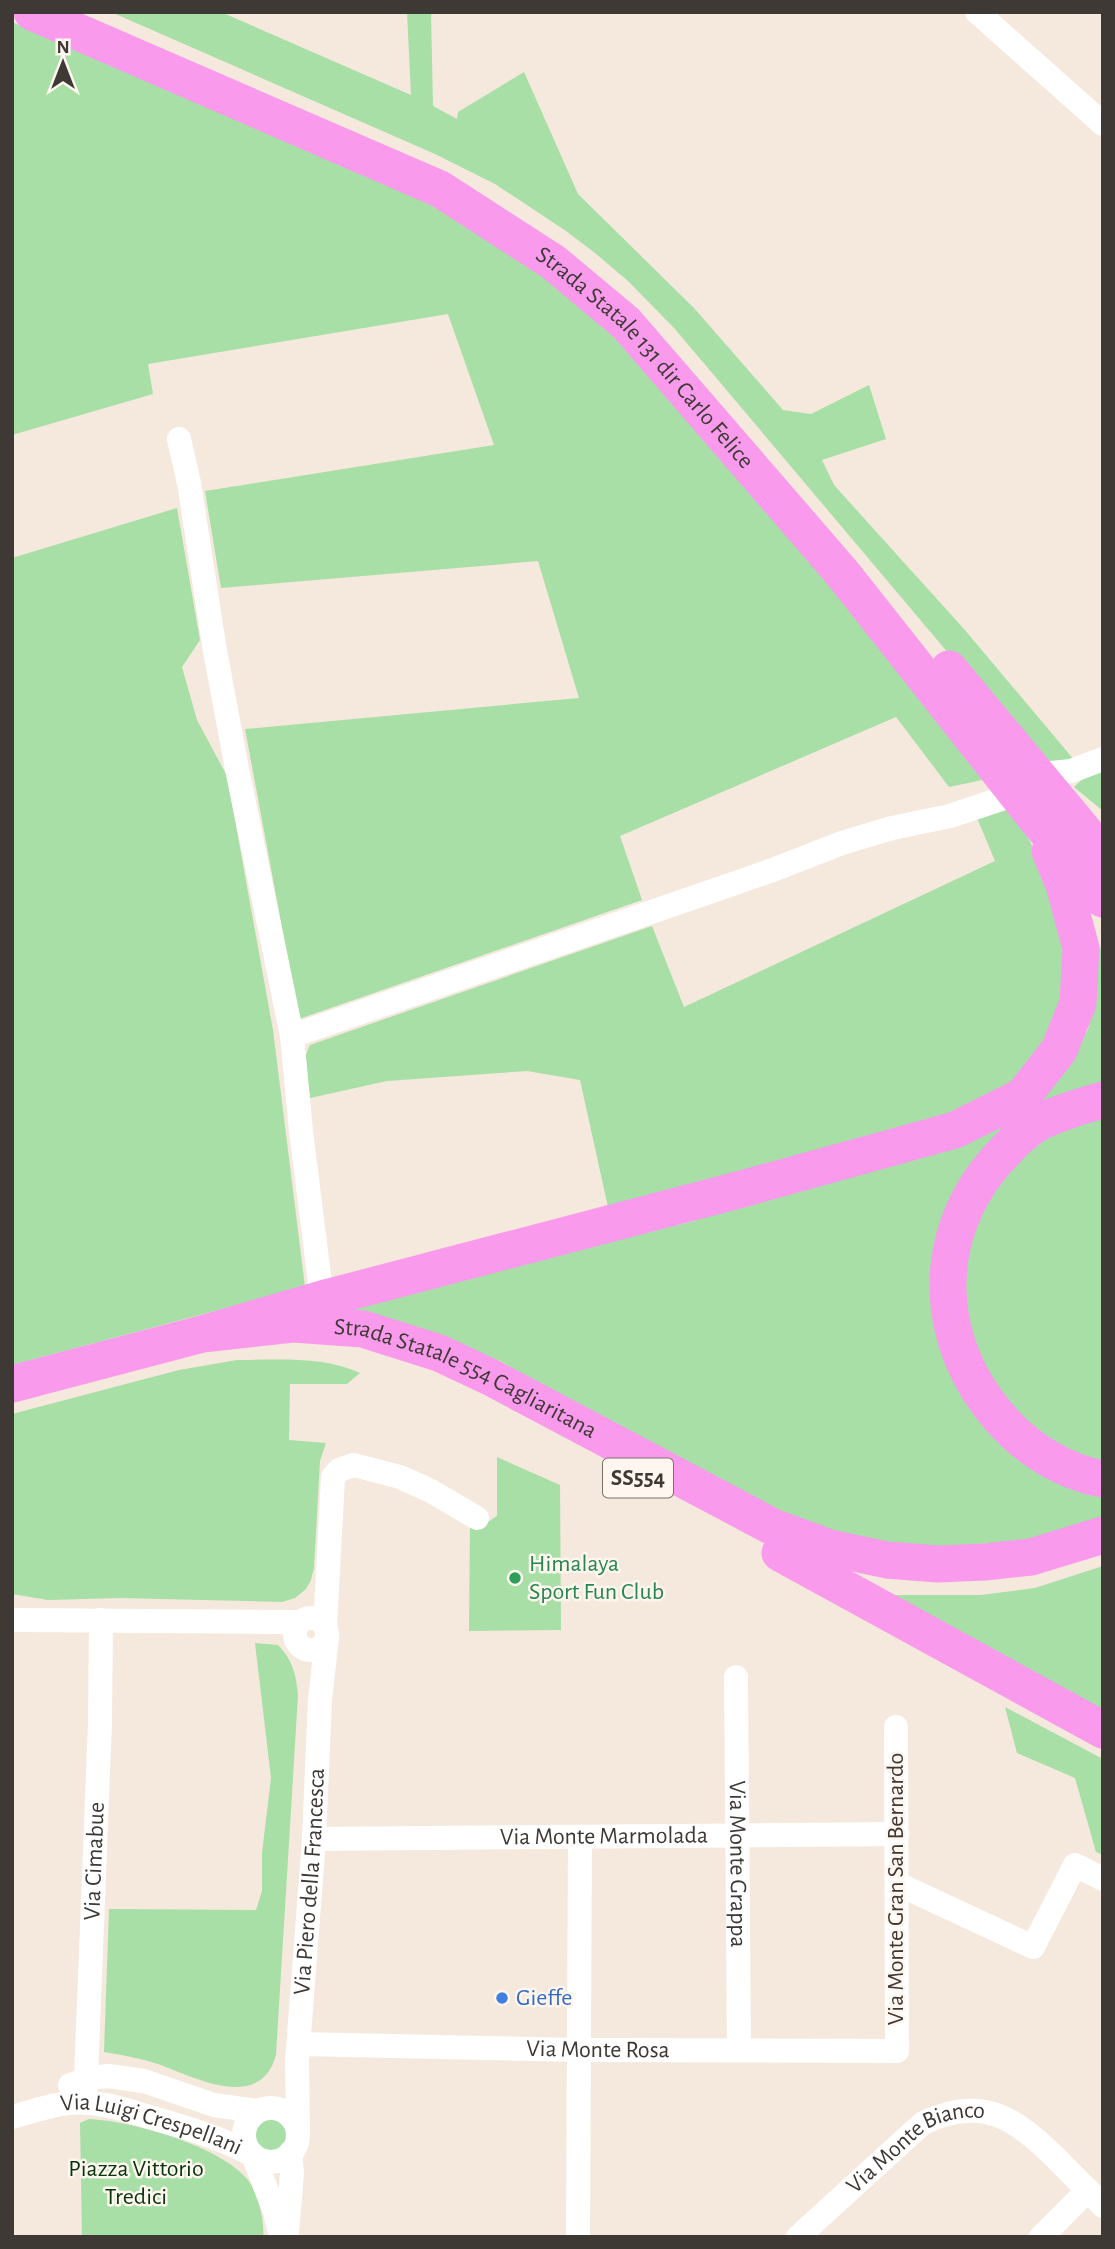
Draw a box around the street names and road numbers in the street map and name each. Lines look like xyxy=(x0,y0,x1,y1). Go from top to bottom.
street label: Strada Statale 131 dir Carlo Felice xyxy=(532,242,758,473)
street label: Strada Statale 554 Cagliaritana xyxy=(333,1315,601,1443)
road number: SS554 xyxy=(603,1458,673,1498)
street label: Via Monte Gran San Bernardo xyxy=(884,1753,908,2025)
street label: Via Piero della Francesca xyxy=(290,1768,329,1996)
street label: Via Monte Grappa xyxy=(725,1780,750,1948)
street label: Via Cimabue xyxy=(80,1801,109,1921)
street label: Via Monte Marmolada xyxy=(500,1824,708,1849)
street label: Via Monte Rosa xyxy=(526,2037,670,2062)
street label: Via Luigi Crespellani xyxy=(59,2090,246,2160)
street label: Via Monte Bianco xyxy=(842,2098,986,2198)

